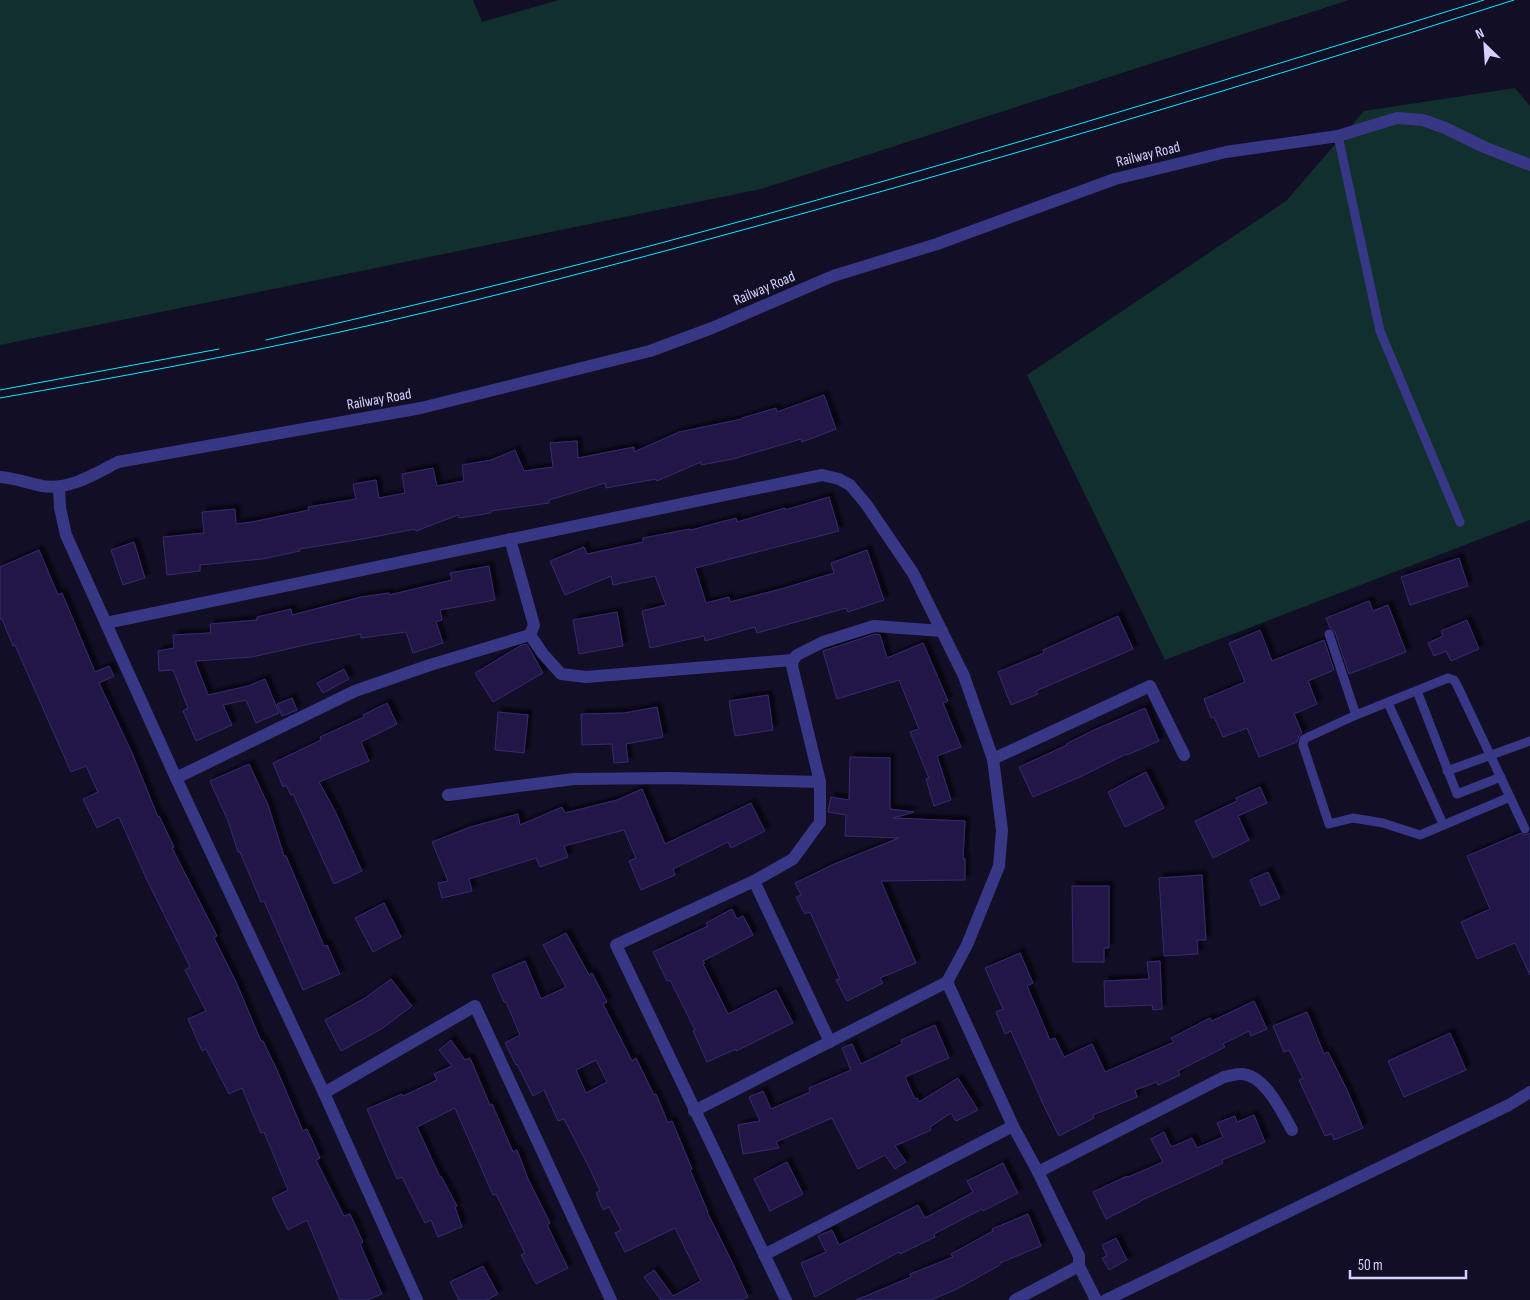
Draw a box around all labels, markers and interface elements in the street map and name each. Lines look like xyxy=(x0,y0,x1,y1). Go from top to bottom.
north arrow xyxy=(1460,20,1510,70)
text: N xyxy=(1473,24,1487,43)
street label: Railway Road xyxy=(1114,137,1182,172)
street label: Railway Road xyxy=(730,267,798,310)
street label: Railway Road xyxy=(345,384,413,415)
scale bar xyxy=(1350,1248,1466,1280)
text: 50 m xyxy=(1358,1256,1383,1275)

